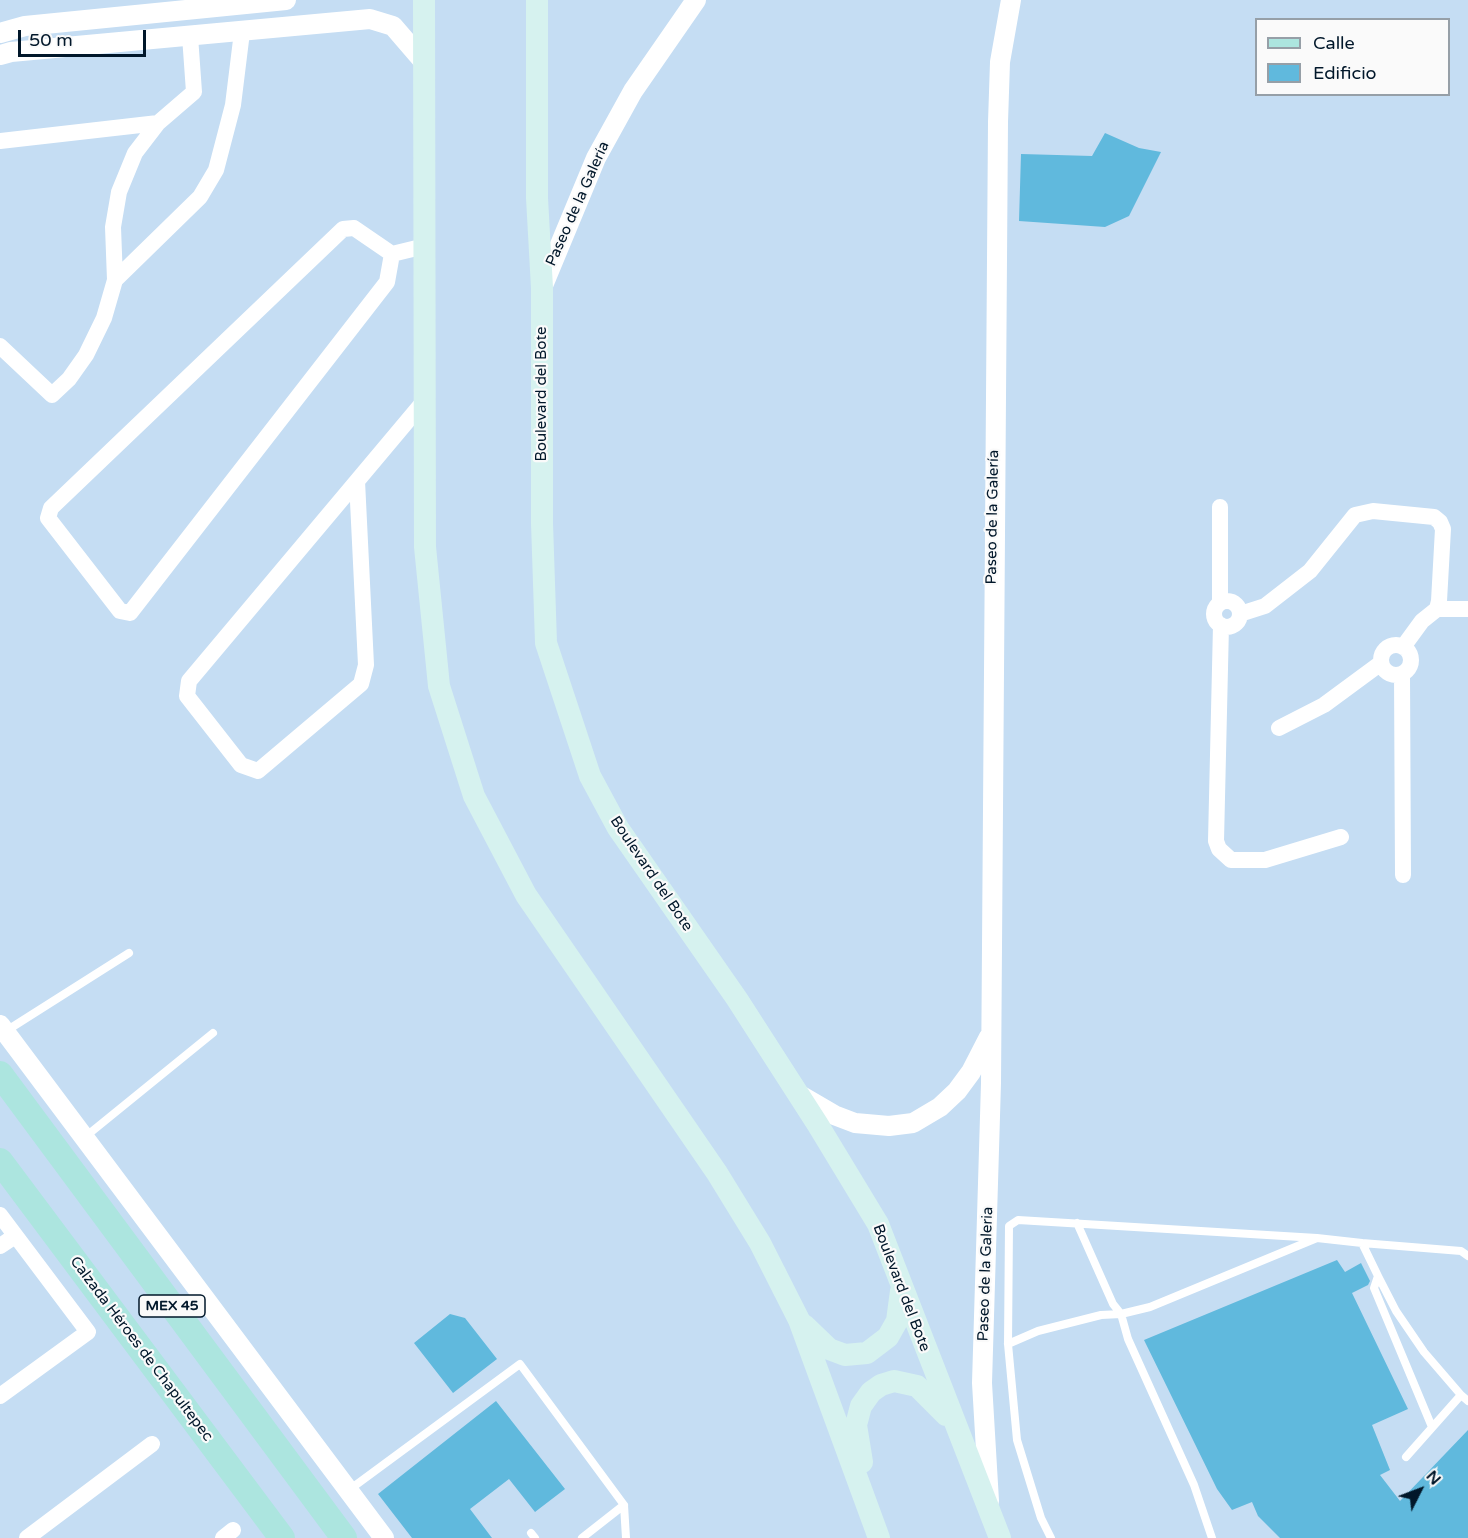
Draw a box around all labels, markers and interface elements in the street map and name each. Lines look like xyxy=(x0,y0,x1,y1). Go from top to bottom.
scale bar xyxy=(21,18,148,56)
legend xyxy=(1255,18,1450,96)
text: 50 m xyxy=(29,29,73,51)
text: Calle xyxy=(1313,32,1355,54)
text: Edificio xyxy=(1313,62,1377,84)
street label: Paseo de la Galería xyxy=(542,139,614,269)
street label: Boulevard del Bote xyxy=(533,327,551,461)
street label: Paseo de la Galería xyxy=(983,450,1003,584)
street label: Boulevard del Bote xyxy=(606,813,696,935)
street label: Paseo de la Galeria xyxy=(975,1206,997,1342)
street label: Boulevard del Bote xyxy=(868,1222,934,1354)
street label: Calzada Héroes de Chapultepec xyxy=(66,1253,216,1445)
road number: MEX 45 xyxy=(139,1295,205,1317)
north arrow xyxy=(1390,1460,1450,1520)
text: N xyxy=(1422,1466,1445,1489)

